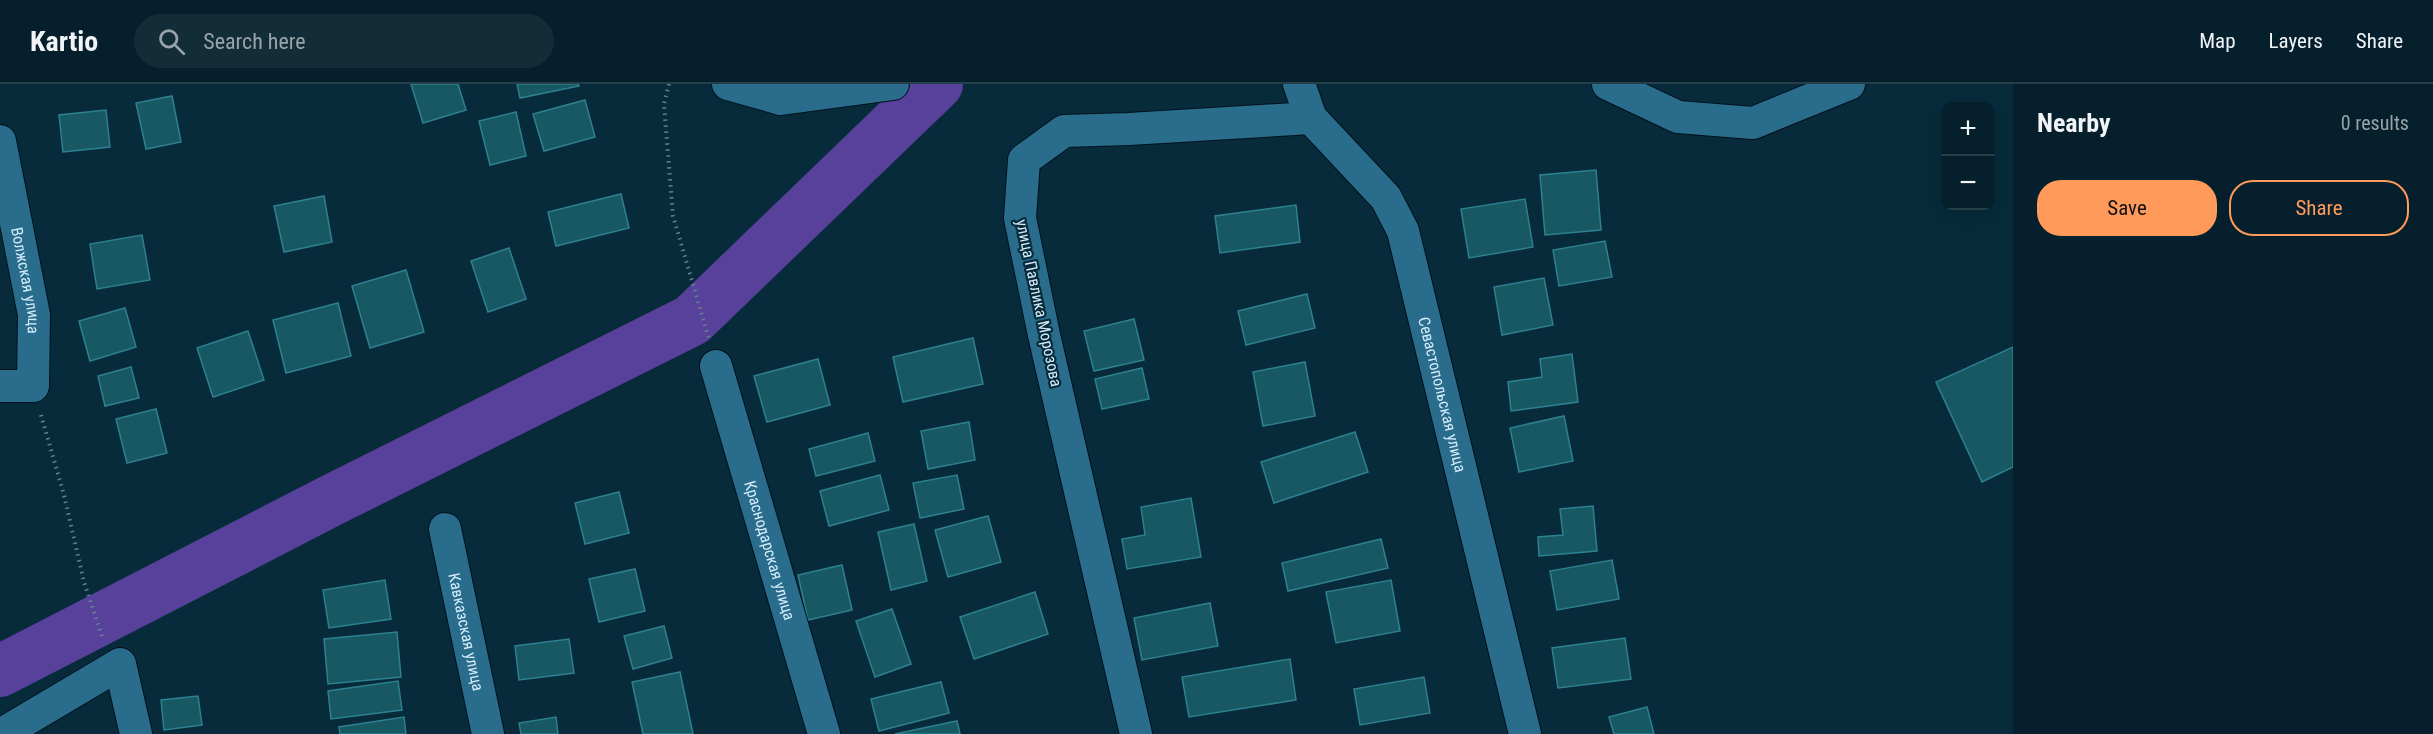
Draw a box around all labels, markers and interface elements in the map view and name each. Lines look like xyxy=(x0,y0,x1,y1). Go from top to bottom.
search box xyxy=(134,14,554,68)
text: Kartio xyxy=(30,25,98,58)
icon: search xyxy=(155,25,188,58)
text: Search here xyxy=(203,29,306,54)
text: Map xyxy=(2199,29,2236,53)
text: Layers xyxy=(2269,29,2323,53)
text: Share xyxy=(2356,29,2403,53)
map controls xyxy=(1941,102,1995,210)
button: + xyxy=(1941,102,1995,156)
text: Nearby xyxy=(2037,108,2111,138)
text: 0 results xyxy=(2341,111,2409,135)
button: − xyxy=(1941,156,1995,210)
button: Save xyxy=(2037,180,2217,236)
button: Share xyxy=(2229,180,2409,236)
street label: улица Павлика Морозова xyxy=(1012,218,1066,388)
street label: Волжская улица xyxy=(8,225,44,334)
street label: Севастопольская улица xyxy=(1415,315,1471,474)
street label: Краснодарская улица xyxy=(741,478,800,622)
street label: Кавказская улица xyxy=(445,571,488,692)

